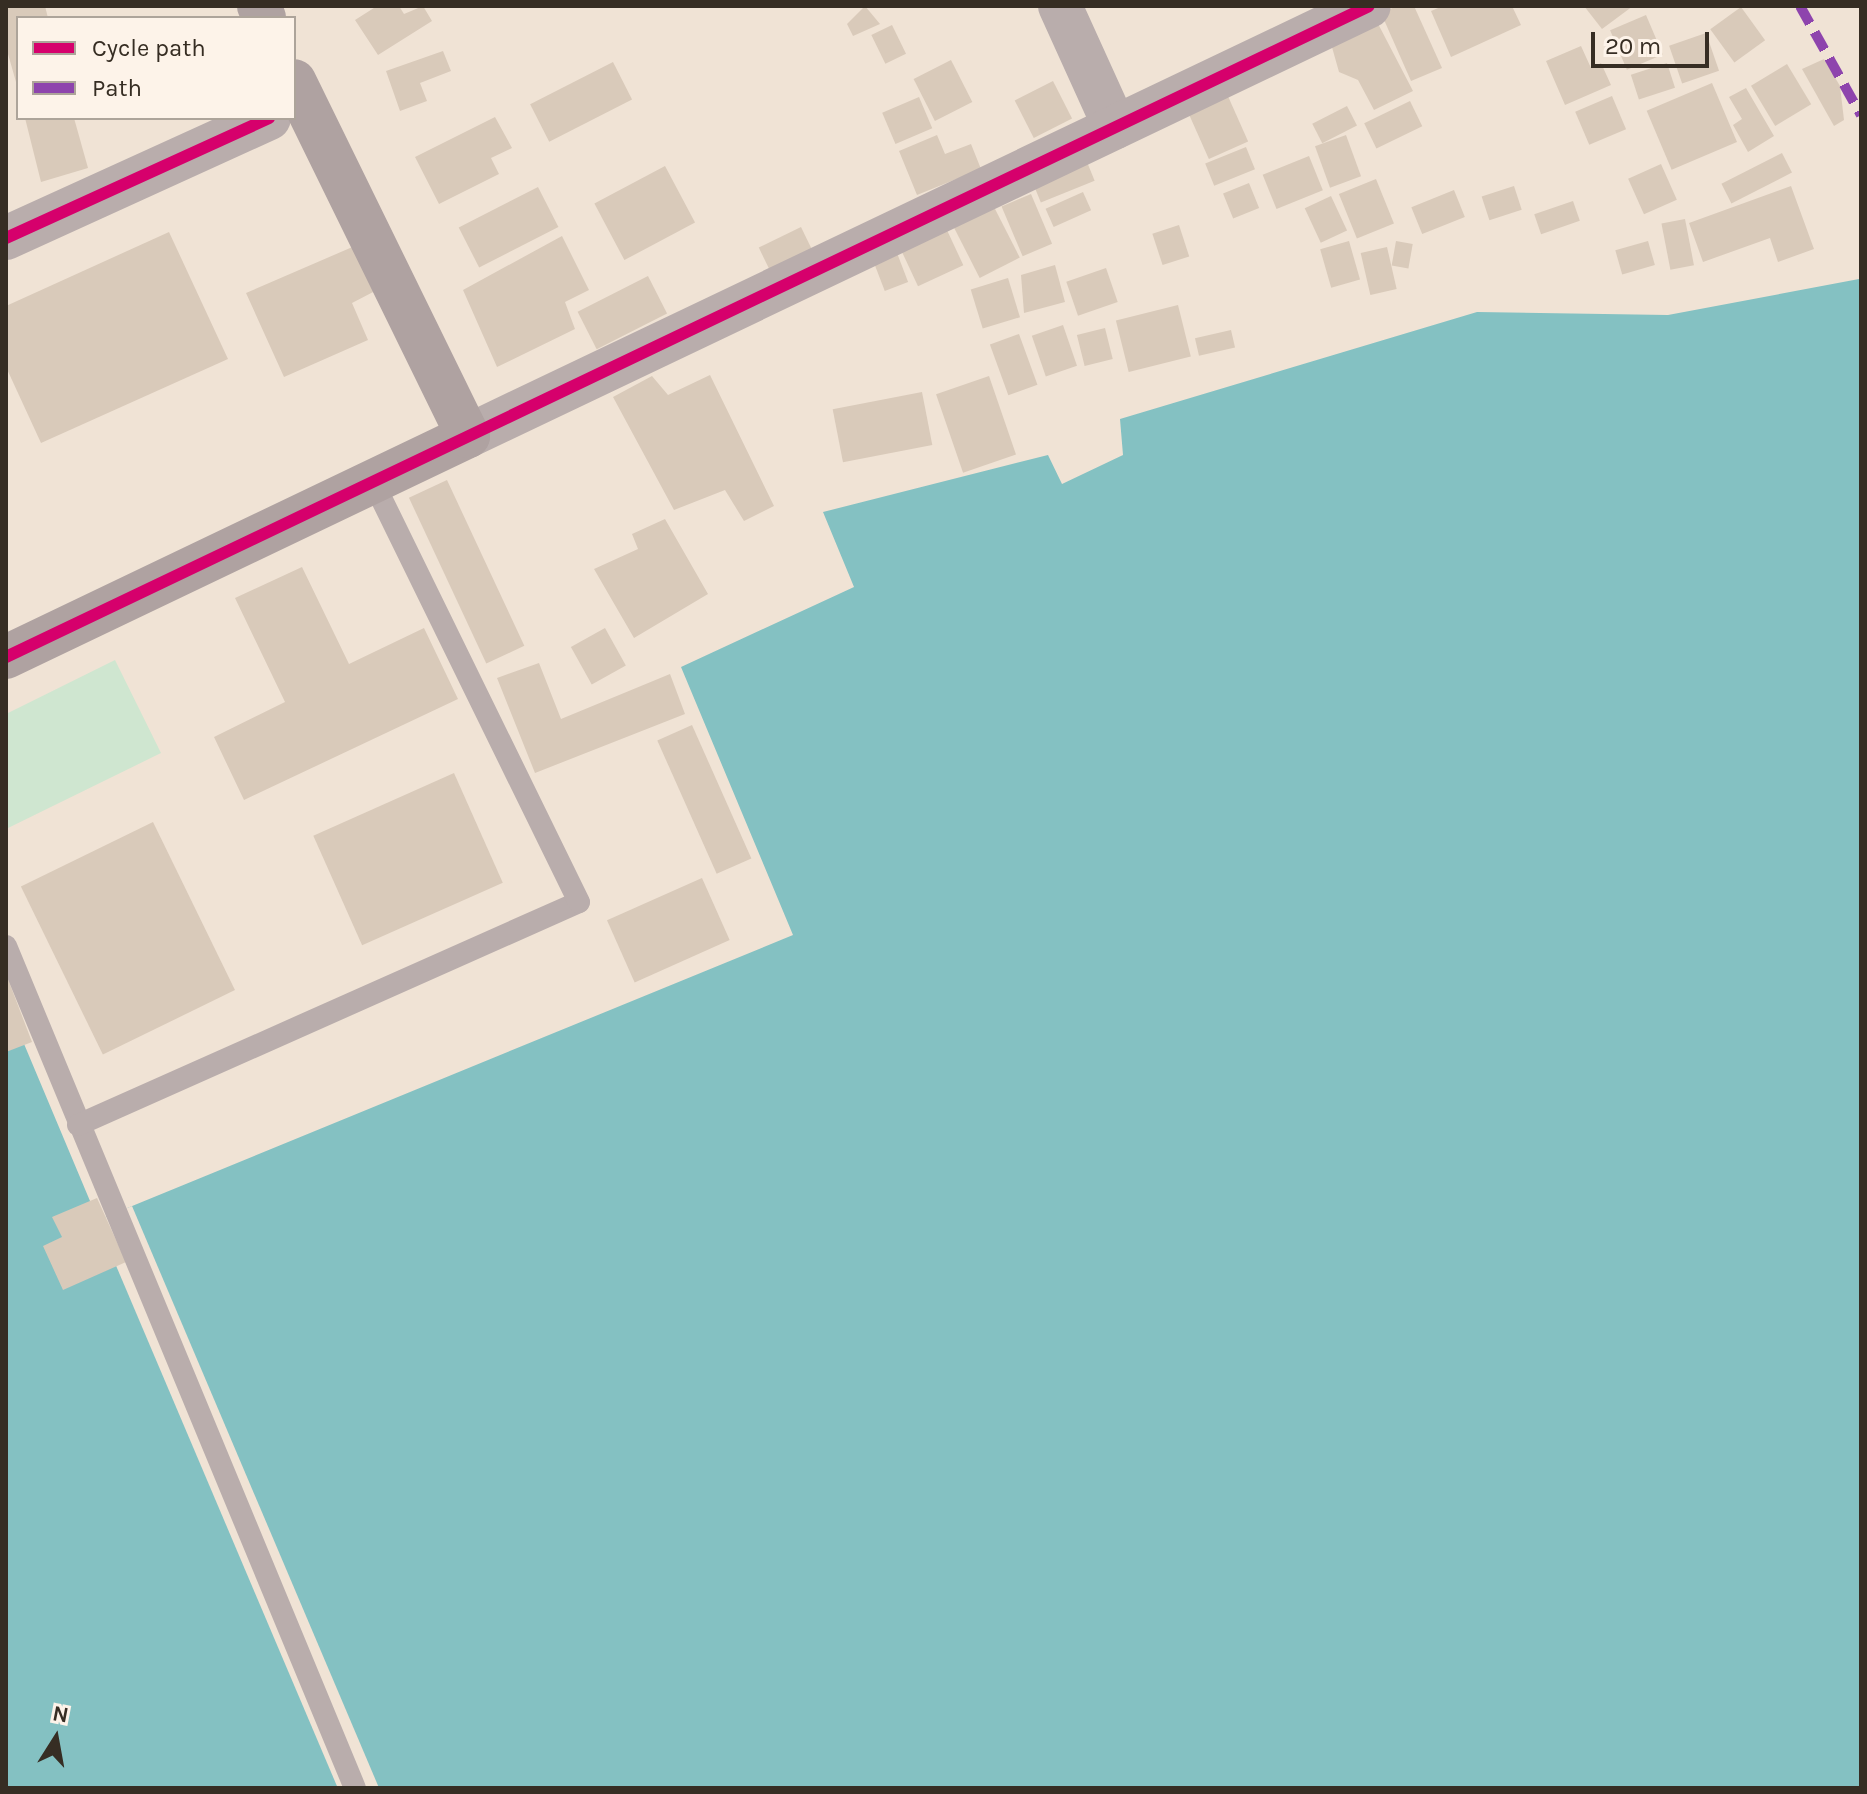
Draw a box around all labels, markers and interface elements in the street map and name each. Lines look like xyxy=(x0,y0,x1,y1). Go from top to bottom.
legend xyxy=(16,16,296,120)
scale bar xyxy=(1595,16,1713,66)
text: 20 m xyxy=(1605,32,1661,60)
text: Cycle path xyxy=(92,34,206,62)
text: Path xyxy=(92,74,142,102)
north arrow xyxy=(16,1698,96,1778)
text: N xyxy=(50,1700,71,1729)

